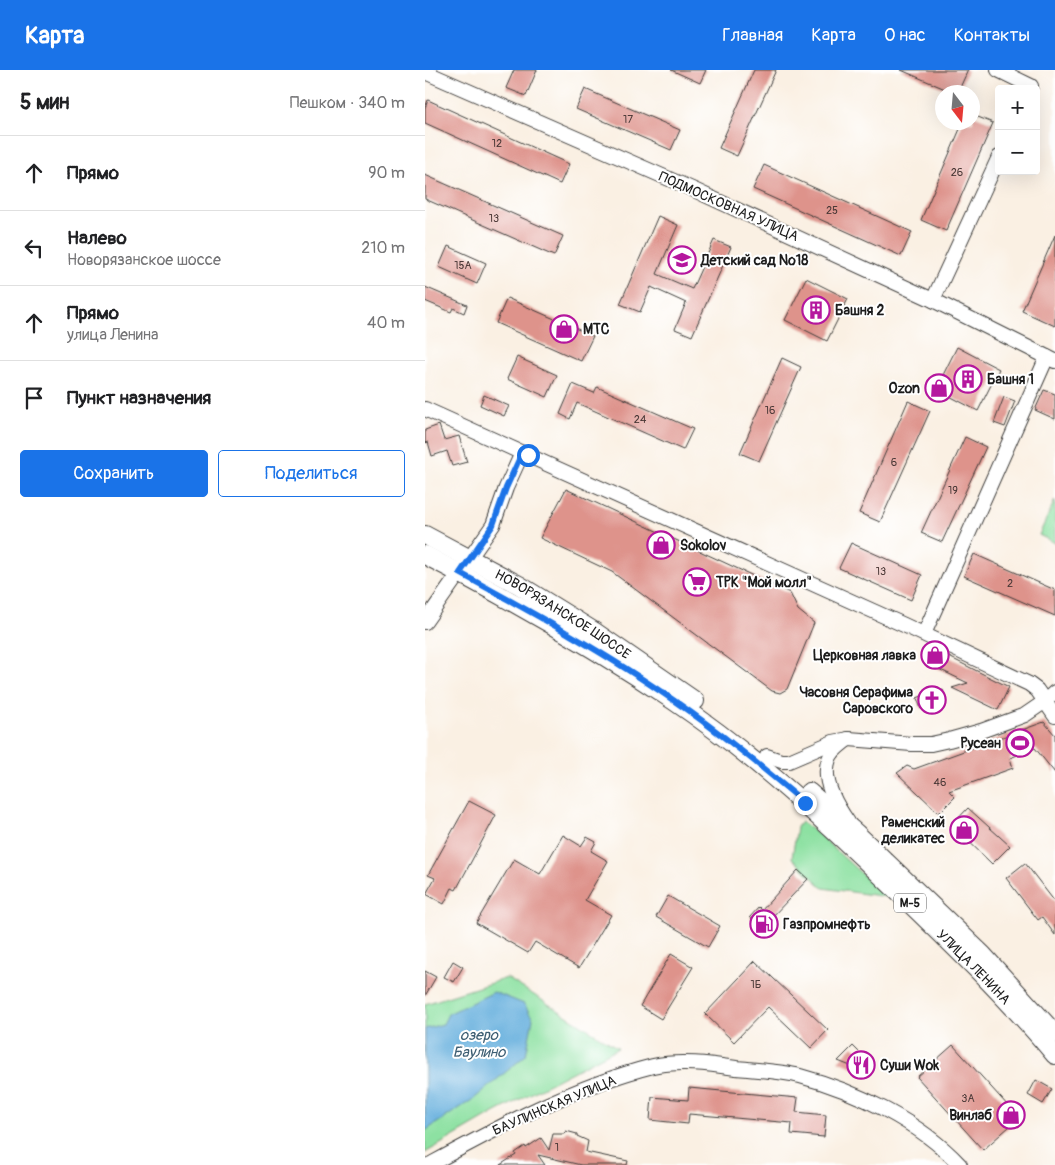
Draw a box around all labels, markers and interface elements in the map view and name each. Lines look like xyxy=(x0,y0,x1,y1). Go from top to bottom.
text: Карта xyxy=(25,21,84,50)
text: Главная xyxy=(722,24,783,47)
text: Карта xyxy=(811,24,856,47)
text: О нас xyxy=(884,24,926,47)
text: Контакты xyxy=(954,24,1030,47)
north arrow xyxy=(935,85,980,130)
map controls xyxy=(995,85,1040,175)
button: + xyxy=(995,85,1040,130)
text: 5 мин xyxy=(20,89,70,116)
text: Пешком · 340 m xyxy=(290,93,405,113)
house number: 17 xyxy=(623,113,633,126)
button: − xyxy=(995,130,1040,175)
house number: 12 xyxy=(492,137,502,150)
icon: ahead xyxy=(20,159,48,187)
text: Прямо xyxy=(67,161,119,185)
text: 90 m xyxy=(368,163,405,183)
house number: 26 xyxy=(951,166,963,179)
street label: ПОДМОСКОВНАЯ УЛИЦА xyxy=(656,168,801,245)
house number: 25 xyxy=(826,204,838,217)
house number: 13 xyxy=(489,212,499,225)
text: Налево xyxy=(67,226,127,250)
icon: left xyxy=(20,234,48,262)
text: 210 m xyxy=(361,238,405,258)
school or university icon: Детский сад №18 xyxy=(667,245,697,275)
text: Новорязанское шоссе xyxy=(67,250,221,270)
place label: Детский сад №18 xyxy=(700,252,808,269)
house number: 15А xyxy=(454,259,472,272)
building icon: Башня 2 xyxy=(801,295,831,325)
text: Прямо xyxy=(67,301,119,325)
place label: Башня 2 xyxy=(835,302,884,319)
icon: ahead xyxy=(20,309,48,337)
text: 40 m xyxy=(367,313,405,333)
shop icon: МТС xyxy=(549,314,579,344)
place label: МТС xyxy=(583,321,610,338)
text: улица Ленина xyxy=(67,325,158,345)
building icon: Башня 1 xyxy=(953,364,983,394)
place label: Башня 1 xyxy=(987,371,1034,388)
shop icon: Ozon xyxy=(924,373,954,403)
place label: Ozon xyxy=(889,380,920,397)
icon: arrive xyxy=(20,384,48,412)
text: Пункт назначения xyxy=(67,386,211,410)
house number: 16 xyxy=(765,404,775,417)
house number: 24 xyxy=(634,413,647,426)
route start xyxy=(517,444,540,467)
button: Сохранить xyxy=(20,450,208,497)
button: Поделиться xyxy=(218,450,405,497)
house number: 6 xyxy=(891,456,897,469)
house number: 19 xyxy=(948,484,958,497)
shop icon: Sokolov xyxy=(646,530,676,560)
place label: Sokolov xyxy=(680,537,727,554)
house number: 13 xyxy=(876,565,886,578)
street label: НОВОРЯЗАНСКОЕ ШОССЕ xyxy=(492,566,634,663)
supermarket icon: ТРК "Мой молл" xyxy=(682,567,712,597)
place label: ТРК "Мой молл" xyxy=(715,574,812,591)
house number: 2 xyxy=(1007,577,1013,590)
shop icon: Церковная лавка xyxy=(920,640,950,670)
place label: Церковная лавка xyxy=(813,647,916,664)
place label: Часовня Серафима Саровского xyxy=(799,684,913,717)
church icon: Часовня Серафима Саровского xyxy=(917,685,947,715)
sports icon: Русеан xyxy=(1005,728,1035,758)
place label: Русеан xyxy=(961,735,1001,752)
house number: 46 xyxy=(934,776,946,789)
route end xyxy=(794,792,817,815)
place label: Раменский деликатес xyxy=(880,814,945,847)
shop icon: Раменский деликатес xyxy=(949,815,979,845)
road number: М-5 xyxy=(894,894,926,912)
fuel station icon: Газпромнефть xyxy=(749,909,779,939)
place label: Газпромнефть xyxy=(783,916,871,933)
street label: УЛИЦА ЛЕНИНА xyxy=(933,926,1014,1008)
house number: 1Б xyxy=(751,978,761,991)
water label: озеро Баулино xyxy=(453,1026,506,1062)
restaurant icon: Суши Wok xyxy=(846,1050,876,1080)
place label: Суши Wok xyxy=(880,1057,939,1074)
street label: БАУЛИНСКАЯ УЛИЦА xyxy=(490,1072,619,1139)
house number: 3А xyxy=(961,1092,975,1105)
shop icon: Винлаб xyxy=(996,1100,1026,1130)
place label: Винлаб xyxy=(949,1107,992,1124)
house number: 1 xyxy=(555,1141,559,1154)

